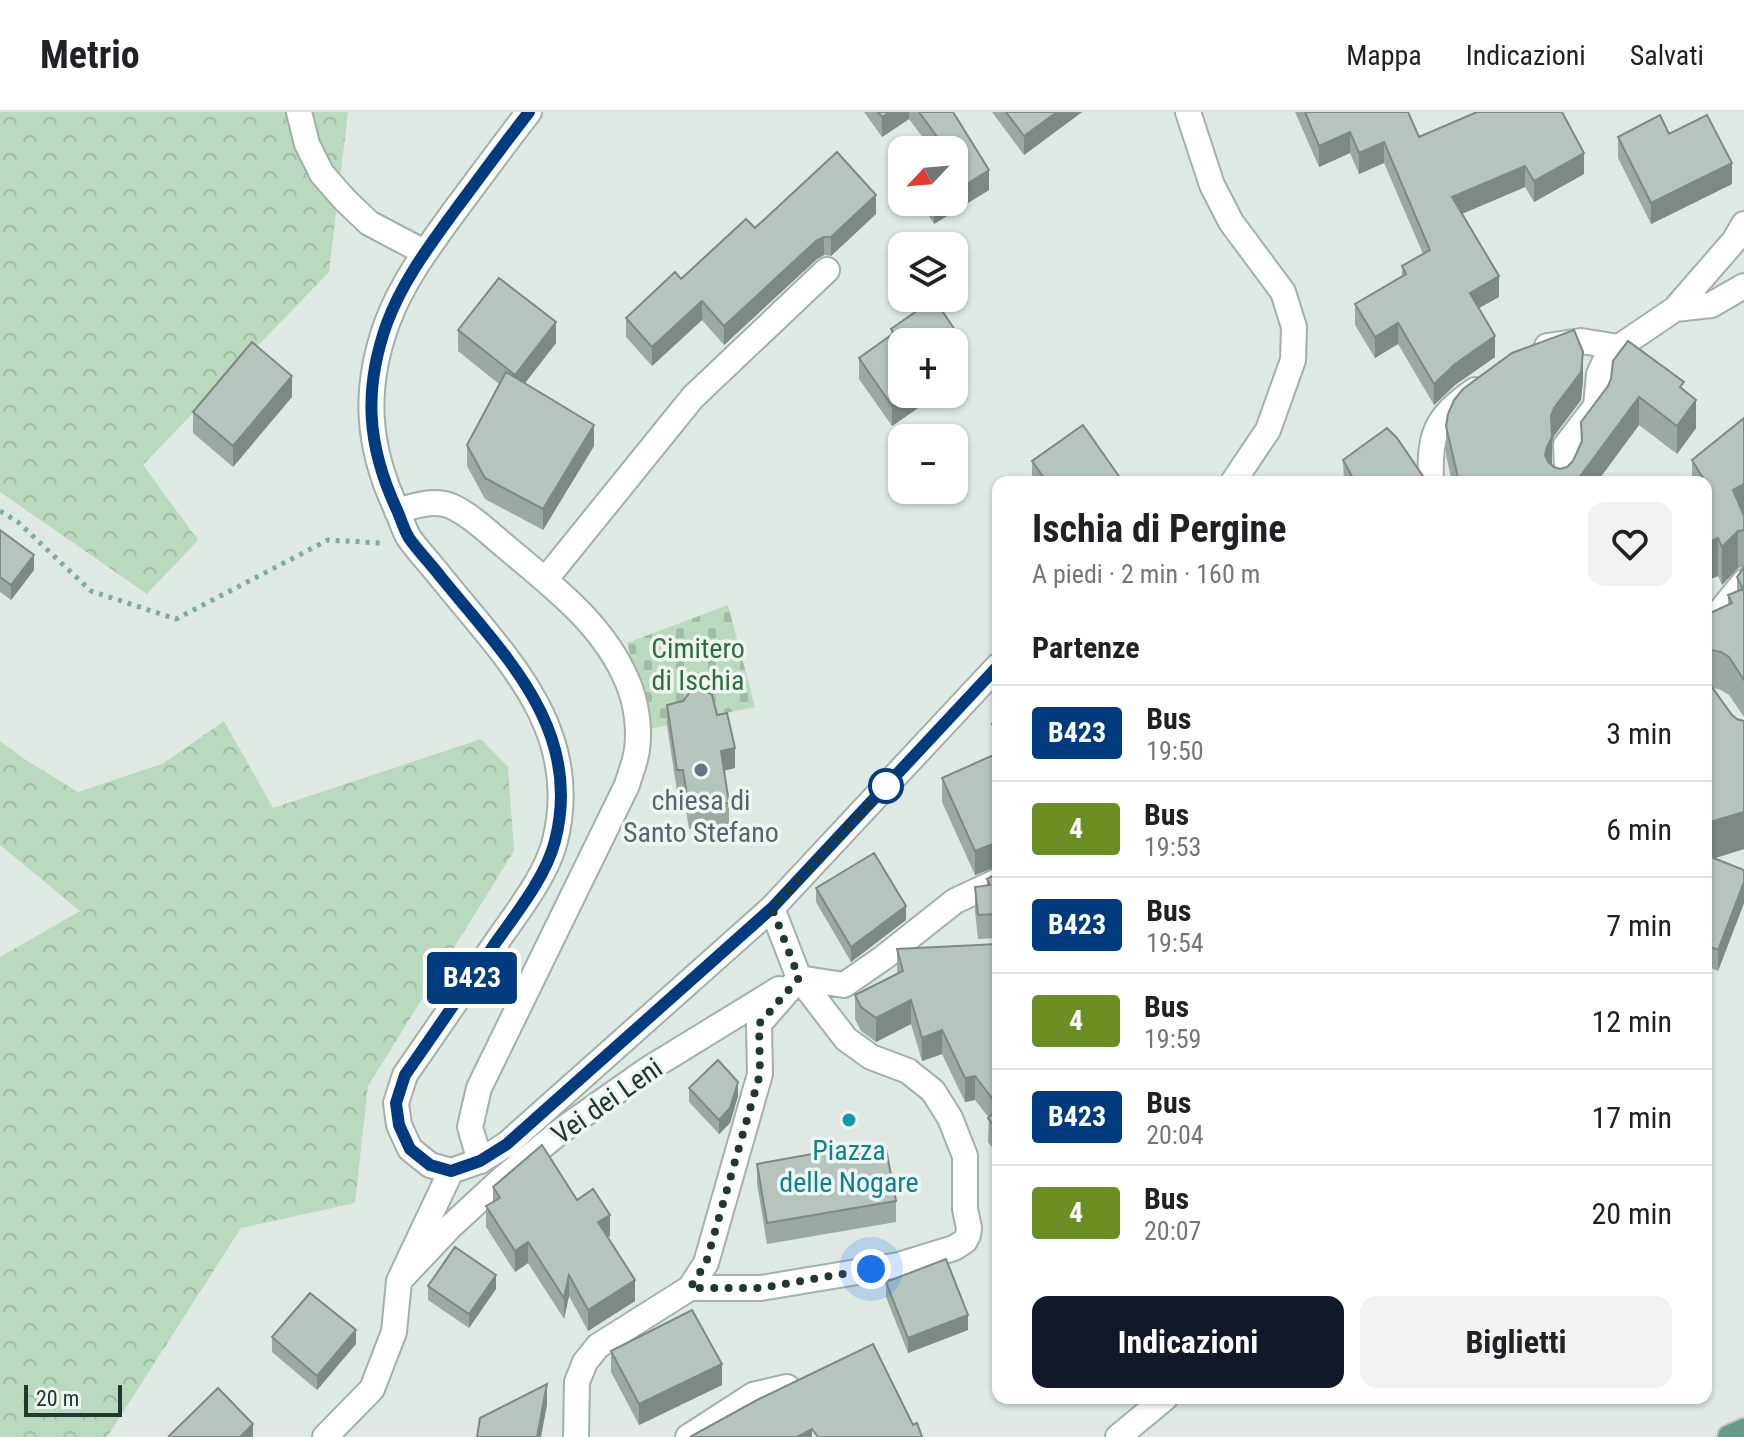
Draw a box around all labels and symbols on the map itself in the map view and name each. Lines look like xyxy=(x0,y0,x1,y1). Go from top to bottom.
north arrow xyxy=(888,136,968,216)
park label: Cimitero di Ischia xyxy=(651,632,745,697)
marker: chiesa di Santo Stefano xyxy=(692,761,710,779)
unlabelled marker xyxy=(869,769,903,803)
place label: chiesa di Santo Stefano xyxy=(623,784,779,849)
line badge: B423 xyxy=(416,952,528,1004)
street label: Vei dei Leni xyxy=(545,1051,669,1151)
marker: Piazza delle Nogare xyxy=(840,1111,858,1129)
place label: Piazza delle Nogare xyxy=(779,1134,919,1199)
your location xyxy=(851,1249,891,1289)
scale bar xyxy=(24,1381,122,1417)

